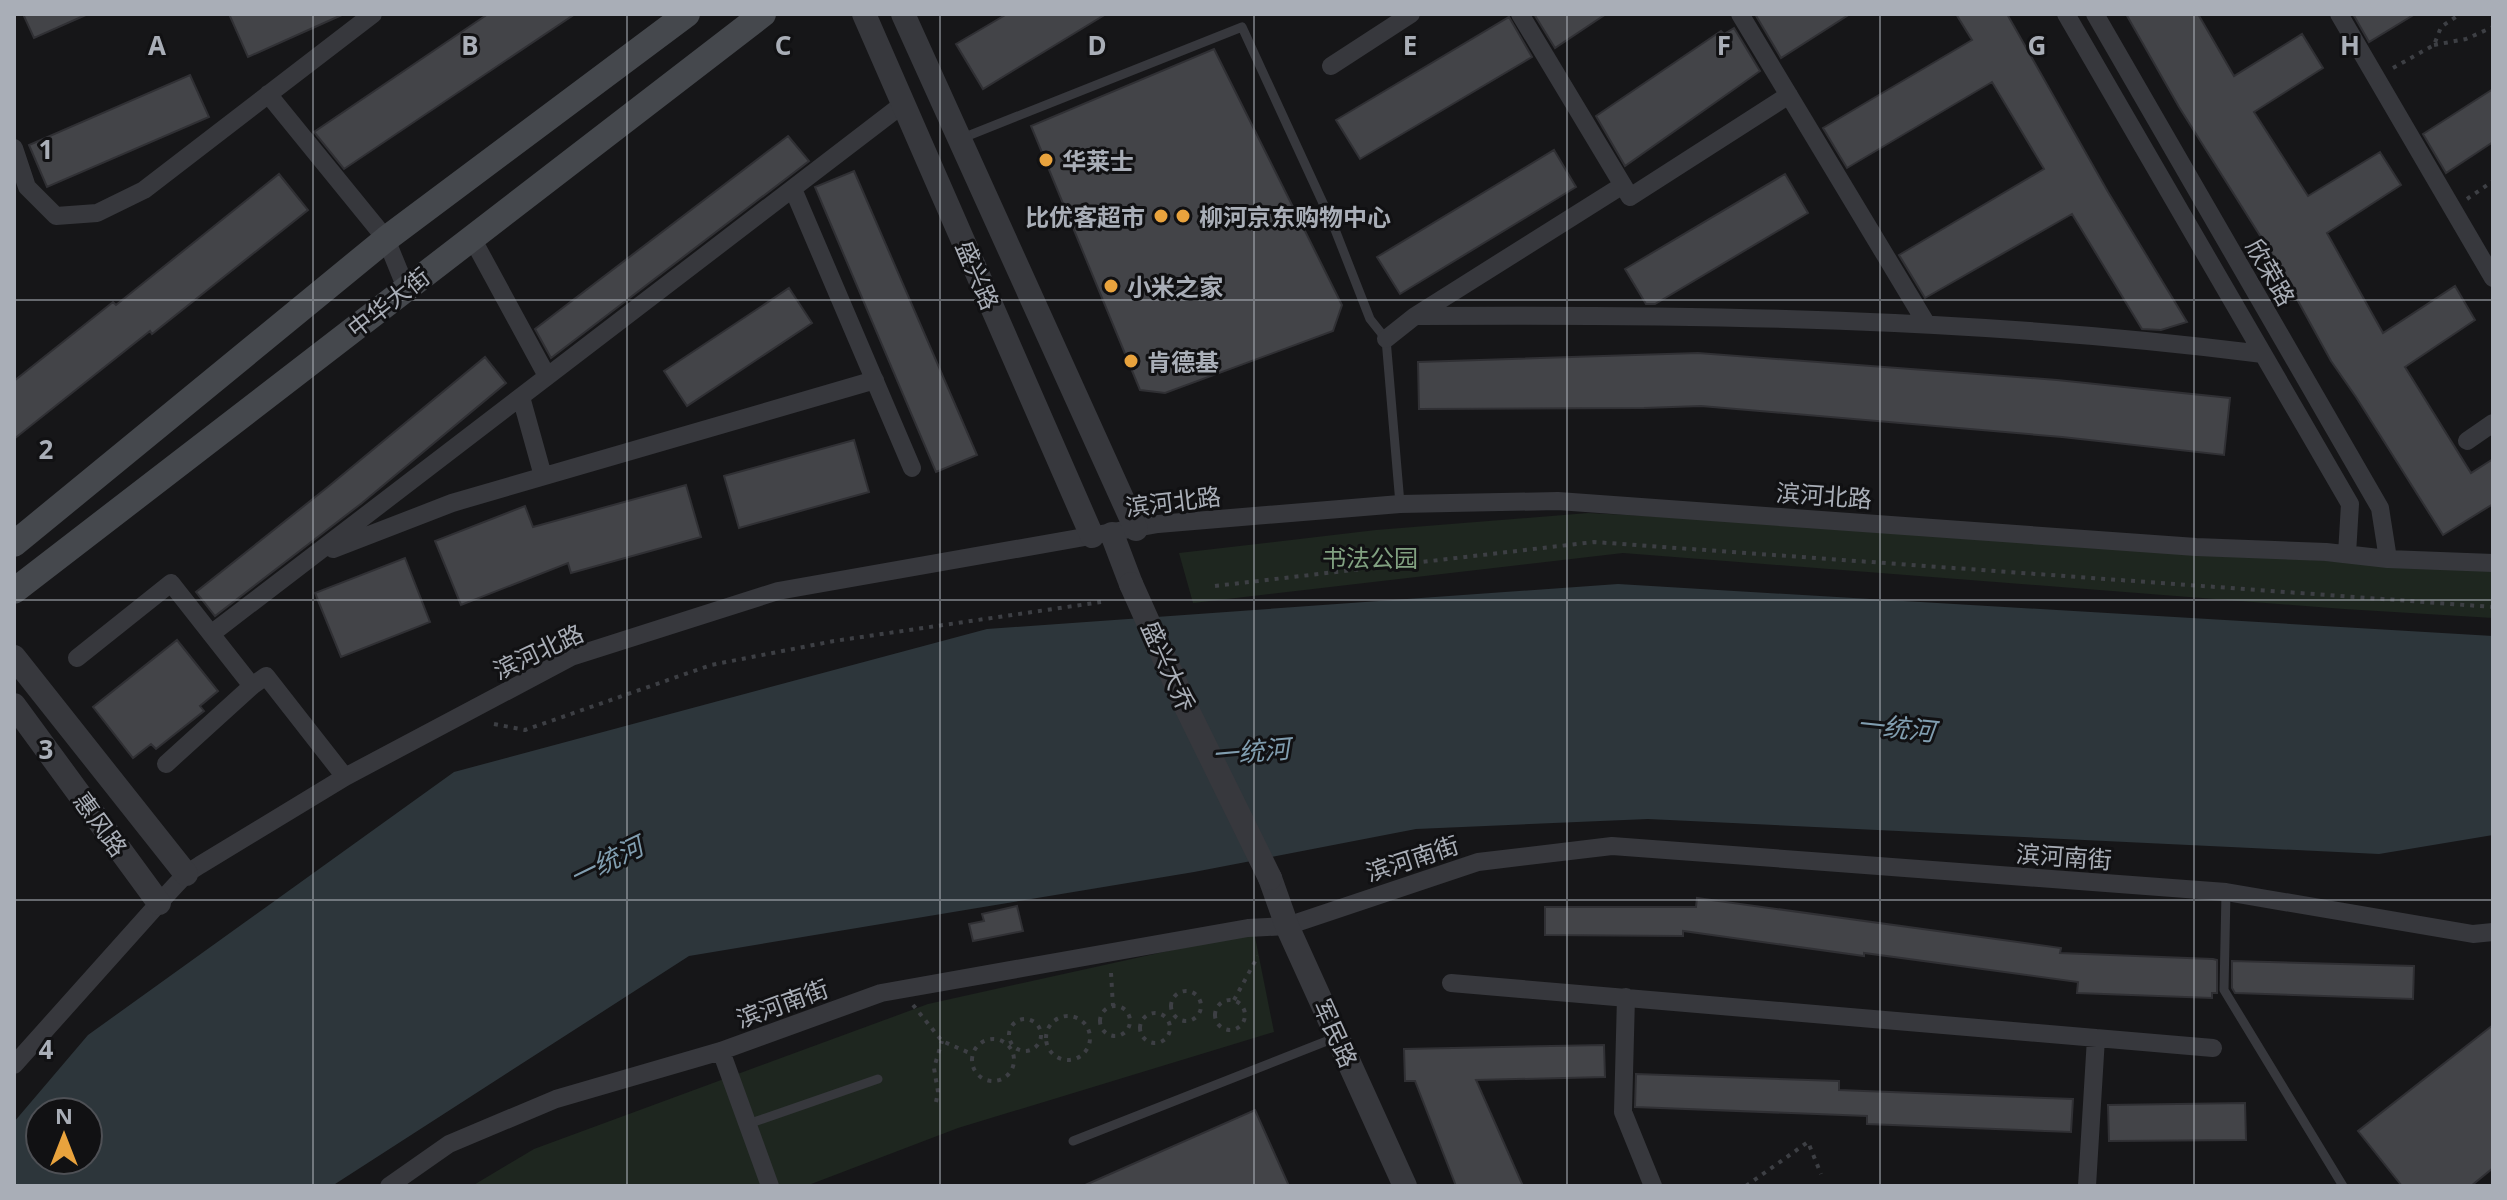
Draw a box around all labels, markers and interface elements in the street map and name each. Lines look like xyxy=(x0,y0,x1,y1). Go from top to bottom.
text: A xyxy=(148,27,166,63)
text: B xyxy=(461,27,479,63)
text: C xyxy=(775,27,791,63)
text: D xyxy=(1087,27,1107,63)
text: E xyxy=(1403,27,1417,63)
text: F xyxy=(1717,27,1731,63)
text: G xyxy=(2028,27,2046,63)
text: H xyxy=(2340,27,2360,63)
text: 1 xyxy=(39,131,53,167)
place label: 华莱士 xyxy=(1062,144,1134,177)
marker: 华莱士 xyxy=(1037,151,1055,169)
place label: 比优客超市 xyxy=(1025,200,1145,233)
place label: 柳河京东购物中心 xyxy=(1199,200,1391,233)
marker: 比优客超市 xyxy=(1152,207,1170,225)
marker: 柳河京东购物中心 xyxy=(1174,207,1192,225)
street label: 欣荣路 xyxy=(2239,233,2303,311)
street label: 盛兴路 xyxy=(949,235,1007,315)
street label: 中华大街 xyxy=(340,259,436,345)
place label: 小米之家 xyxy=(1127,270,1223,303)
marker: 小米之家 xyxy=(1102,277,1120,295)
place label: 肯德基 xyxy=(1147,345,1219,378)
marker: 肯德基 xyxy=(1122,352,1140,370)
text: 2 xyxy=(39,431,54,467)
street label: 滨河北路 xyxy=(1775,475,1873,515)
street label: 滨河北路 xyxy=(1123,479,1223,523)
park label: 书法公园 xyxy=(1322,541,1418,574)
street label: 盛兴大乔 xyxy=(1134,615,1204,717)
street label: 滨河北路 xyxy=(488,616,588,686)
water label: 一统河 xyxy=(1855,705,1942,749)
water label: 一统河 xyxy=(1211,729,1296,772)
text: 3 xyxy=(39,731,53,767)
street label: 惠风路 xyxy=(66,785,136,863)
water label: 一统河 xyxy=(563,826,653,894)
street label: 滨河南街 xyxy=(1361,827,1463,889)
street label: 滨河南街 xyxy=(2015,836,2113,876)
street label: 滨河南街 xyxy=(731,971,833,1035)
street label: 军民路 xyxy=(1306,993,1366,1073)
text: 4 xyxy=(39,1031,54,1067)
north arrow xyxy=(24,1096,104,1176)
text: N xyxy=(55,1100,73,1130)

